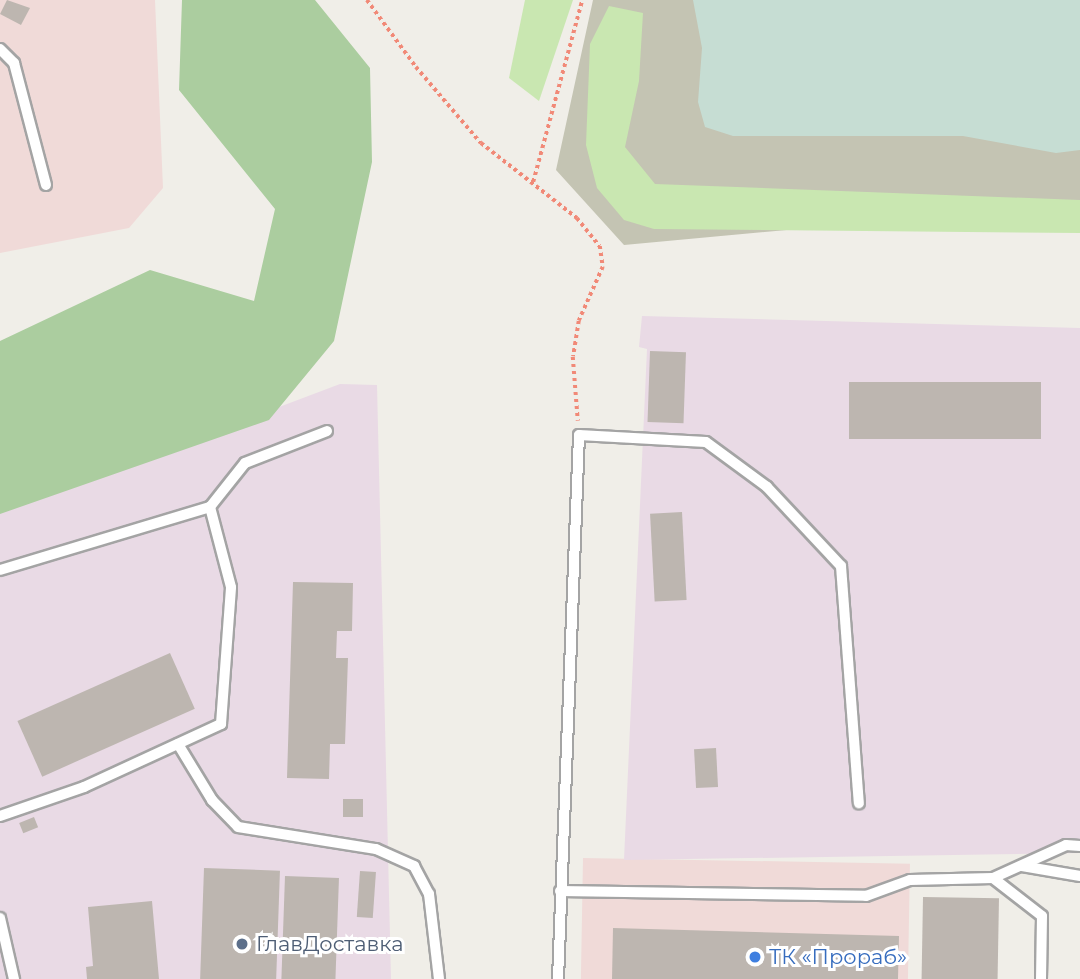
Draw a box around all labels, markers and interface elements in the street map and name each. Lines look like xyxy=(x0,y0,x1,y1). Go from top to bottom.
place label: ГлавДоставка xyxy=(256,931,404,957)
marker: ГлавДоставка xyxy=(234,936,250,952)
place label: ТК «Прораб» xyxy=(769,944,907,970)
marker: ТК «Прораб» xyxy=(747,949,763,965)

